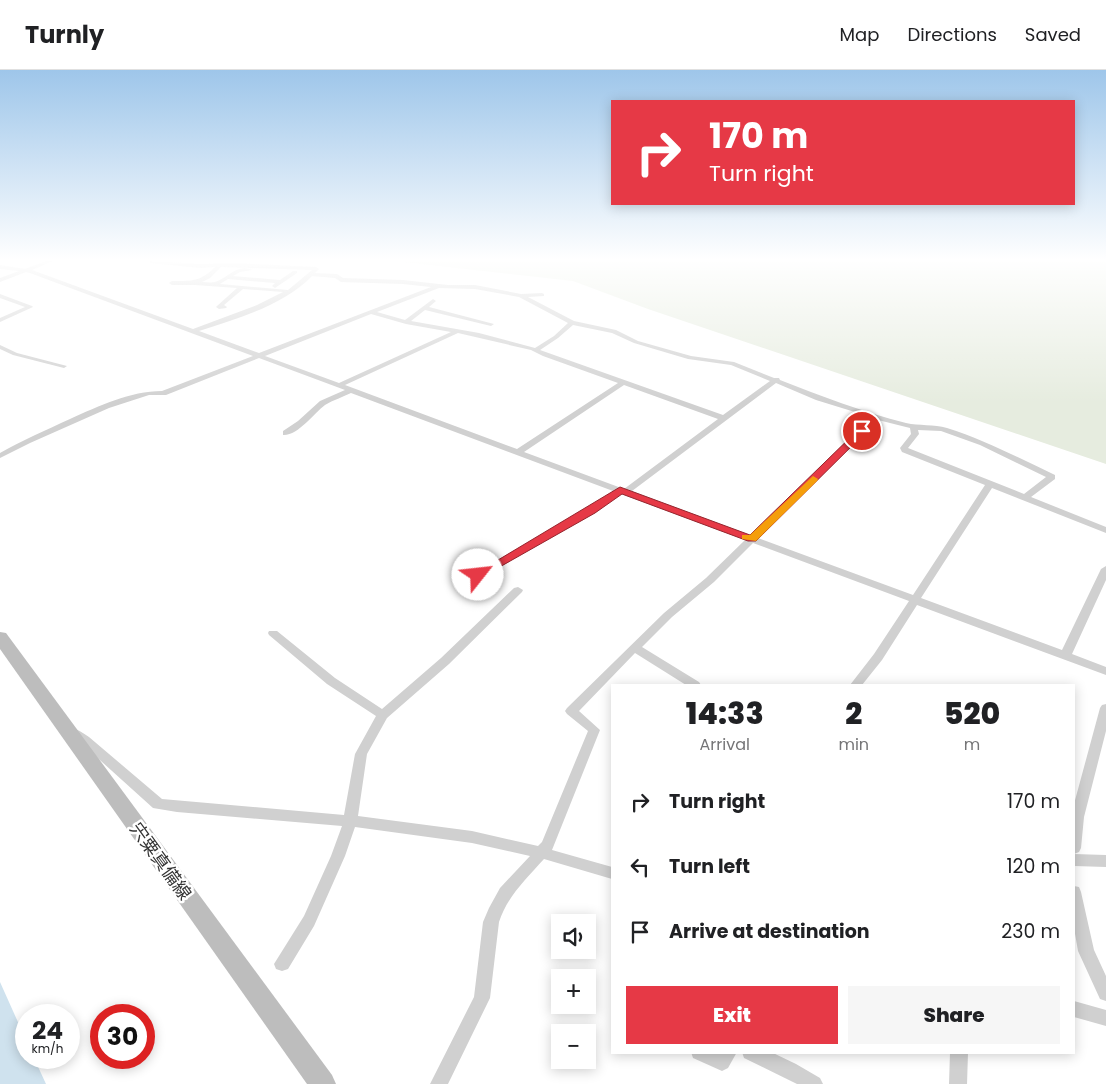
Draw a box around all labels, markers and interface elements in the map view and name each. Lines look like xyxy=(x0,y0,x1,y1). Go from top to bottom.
text: Turnly xyxy=(25,18,104,51)
text: Map xyxy=(840,22,879,47)
text: Directions xyxy=(907,22,997,47)
text: Saved xyxy=(1025,22,1081,47)
text: 170 m xyxy=(709,111,808,160)
icon: right xyxy=(626,120,691,185)
text: Turn right xyxy=(709,158,814,189)
pin xyxy=(841,410,883,452)
icon: arrive xyxy=(848,417,876,445)
position arrow xyxy=(451,548,503,600)
text: 14:33 xyxy=(686,692,764,735)
text: 2 xyxy=(845,692,862,735)
text: 520 xyxy=(944,692,1000,735)
text: Arrival xyxy=(700,733,750,756)
text: min xyxy=(838,733,869,756)
text: m xyxy=(964,733,980,756)
icon: right xyxy=(626,788,654,816)
text: Turn right xyxy=(669,788,765,815)
text: 170 m xyxy=(1007,788,1060,815)
street label: 宍粟真備線 xyxy=(124,817,198,905)
icon: left xyxy=(626,853,654,881)
text: Turn left xyxy=(669,853,750,880)
text: 120 m xyxy=(1006,853,1060,880)
map controls xyxy=(551,914,596,1069)
button: sound xyxy=(551,914,596,959)
icon: arrive xyxy=(626,918,654,946)
text: Arrive at destination xyxy=(669,918,870,945)
text: 230 m xyxy=(1001,918,1060,945)
button: + xyxy=(551,969,596,1014)
button: Exit xyxy=(626,986,838,1044)
button: Share xyxy=(848,986,1060,1044)
speed limit sign: 30 xyxy=(90,1004,155,1069)
text: 24 xyxy=(32,1013,63,1048)
button: − xyxy=(551,1024,596,1069)
text: km/h xyxy=(32,1040,63,1057)

